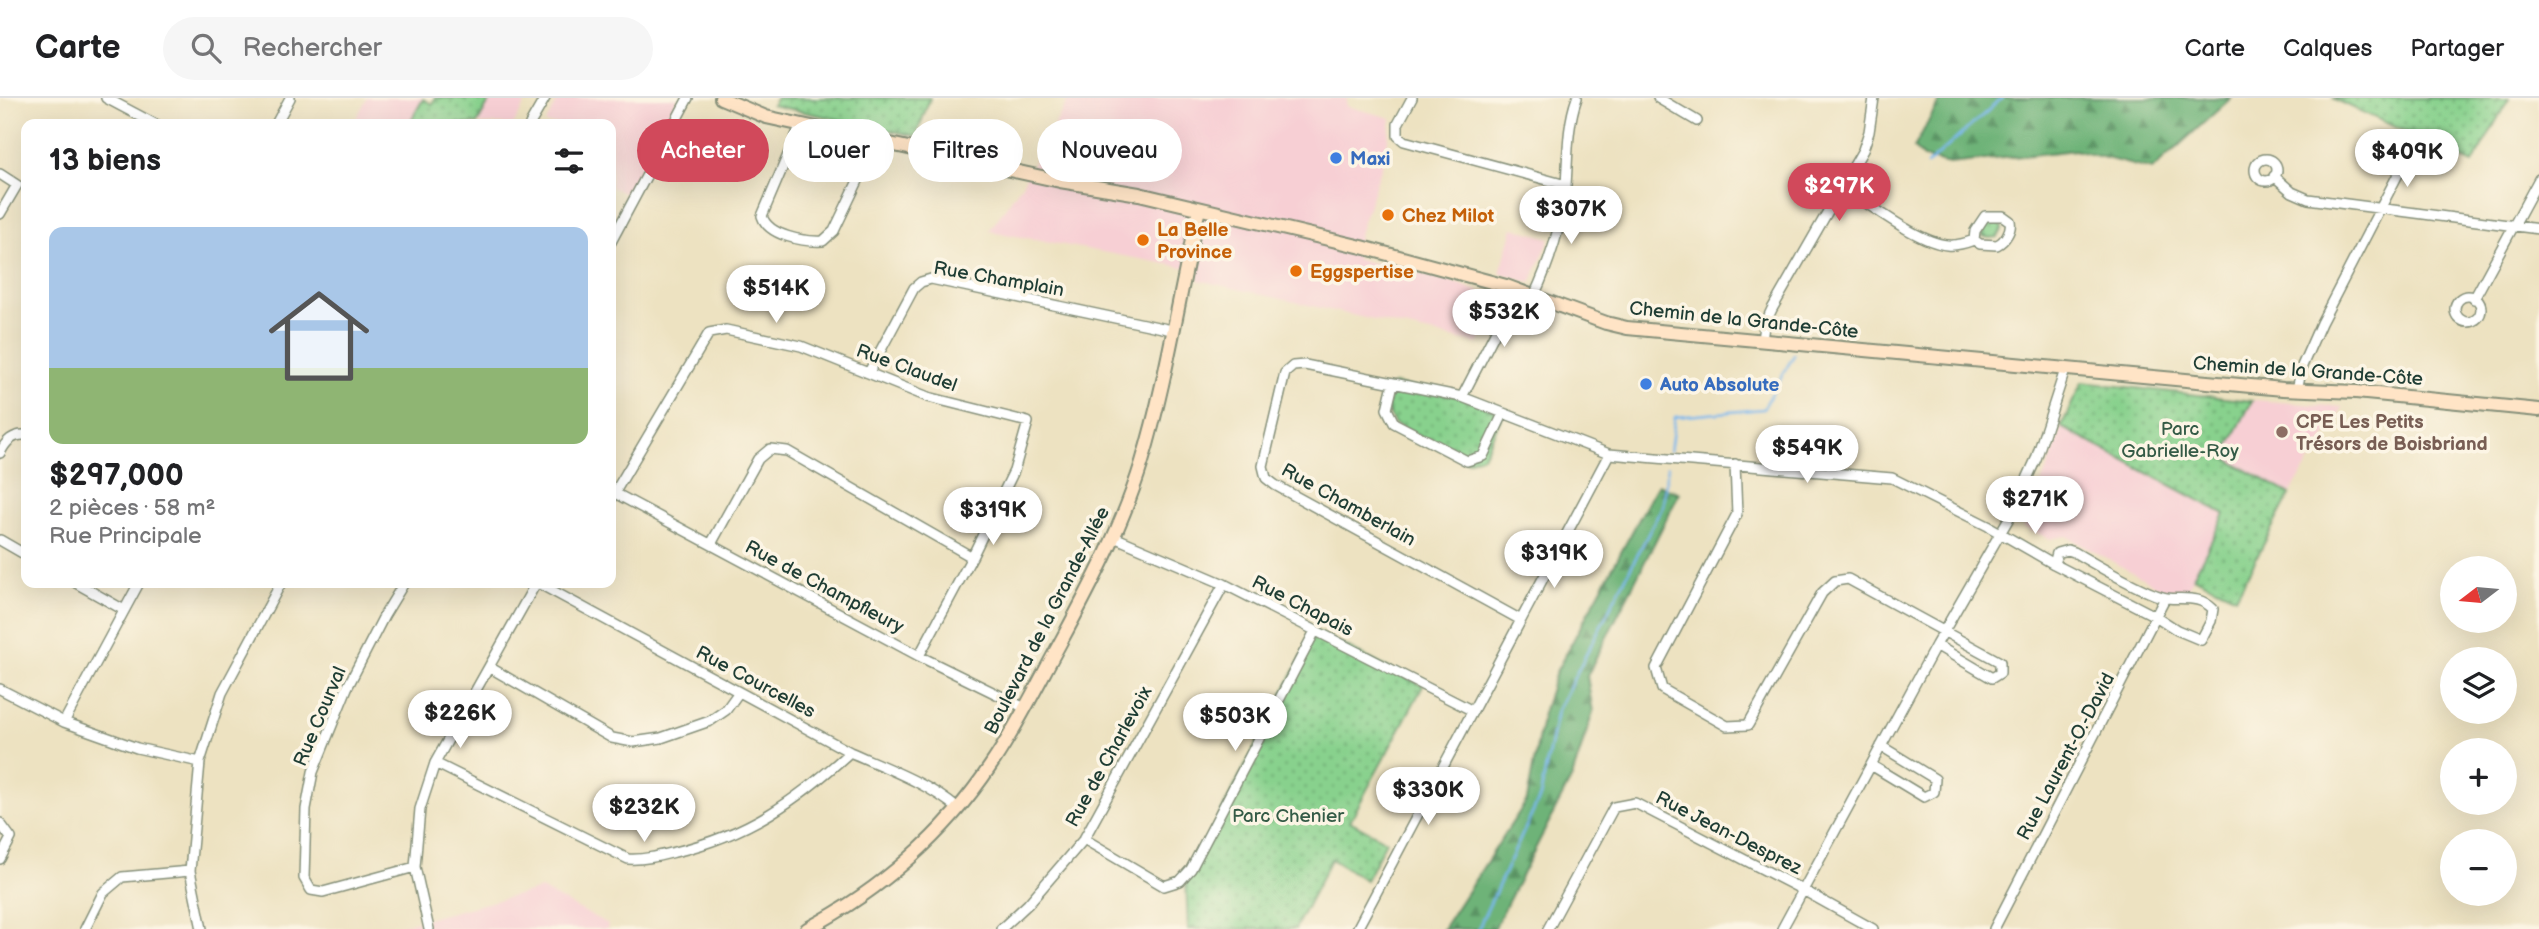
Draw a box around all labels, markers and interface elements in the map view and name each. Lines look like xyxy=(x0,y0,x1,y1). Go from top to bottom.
search box xyxy=(163,17,653,80)
text: Carte xyxy=(35,28,121,68)
icon: search xyxy=(187,29,225,67)
text: Rechercher xyxy=(243,33,382,64)
text: Carte xyxy=(2185,34,2245,63)
text: Calques xyxy=(2283,34,2372,63)
text: Partager xyxy=(2410,34,2504,63)
chip: Acheter xyxy=(637,119,769,182)
chip: Louer xyxy=(783,119,894,182)
chip: Filtres xyxy=(908,119,1023,182)
chip: Nouveau xyxy=(1037,119,1182,182)
pin: $409K xyxy=(2358,130,2456,189)
text: $409K xyxy=(2371,138,2443,166)
icon: filters xyxy=(550,142,588,180)
text: 13 biens xyxy=(49,143,161,179)
place label: Maxi xyxy=(1350,148,1390,171)
marker: Maxi xyxy=(1328,150,1344,166)
pin: $297K xyxy=(1790,164,1888,223)
text: $297K xyxy=(1804,172,1874,200)
pin: $307K xyxy=(1522,186,1620,246)
text: $307K xyxy=(1535,195,1607,223)
place label: Chez Milot xyxy=(1402,205,1495,228)
marker: Chez Milot xyxy=(1380,207,1396,223)
place label: La Belle Province xyxy=(1157,219,1232,264)
marker: La Belle Province xyxy=(1135,232,1151,248)
street label: Rue Champlain xyxy=(932,257,1066,302)
place label: Eggspertise xyxy=(1310,261,1414,284)
marker: Eggspertise xyxy=(1288,263,1304,279)
pin: $514K xyxy=(727,266,825,325)
icon: home xyxy=(256,273,382,399)
text: $514K xyxy=(742,274,810,302)
pin: $532K xyxy=(1455,289,1553,349)
street label: Chemin de la Grande-Côte xyxy=(1628,297,1860,344)
text: $532K xyxy=(1468,298,1540,326)
street label: Rue Claudel xyxy=(853,340,960,397)
street label: Chemin de la Grande-Côte xyxy=(2192,352,2424,391)
place label: Auto Absolute xyxy=(1659,374,1780,397)
marker: Auto Absolute xyxy=(1638,376,1654,392)
place label: CPE Les Petits Trésors de Boisbriand xyxy=(2296,411,2488,456)
park label: Parc Gabrielle-Roy xyxy=(2121,418,2239,463)
marker: CPE Les Petits Trésors de Boisbriand xyxy=(2274,424,2290,440)
pin: $549K xyxy=(1758,426,1856,485)
text: $549K xyxy=(1771,434,1843,462)
text: $297,000 xyxy=(49,458,184,494)
street label: Rue Chamberlain xyxy=(1277,459,1419,552)
pin: $271K xyxy=(1986,476,2084,536)
text: $271K xyxy=(2002,485,2068,513)
pin: $319K xyxy=(944,488,1042,547)
text: 2 pièces · 58 m² xyxy=(49,494,215,522)
text: $319K xyxy=(959,496,1027,524)
street label: Boulevard de la Grande-Allée xyxy=(980,503,1115,738)
text: Rue Principale xyxy=(49,522,202,550)
pin: $319K xyxy=(1505,531,1603,590)
street label: Rue de Champfleury xyxy=(741,536,908,639)
text: $319K xyxy=(1520,539,1588,567)
north arrow xyxy=(2440,556,2516,634)
map controls xyxy=(2440,556,2517,906)
street label: Rue Chapais xyxy=(1248,571,1357,642)
street label: Rue Courcelles xyxy=(692,641,819,723)
button: layers xyxy=(2440,647,2517,724)
street label: Rue Courval xyxy=(289,663,352,770)
street label: Rue Laurent-O.-David xyxy=(2012,669,2120,844)
street label: Rue de Charlevoix xyxy=(1061,682,1158,831)
pin: $226K xyxy=(411,690,509,750)
pin: $503K xyxy=(1186,694,1284,753)
text: $226K xyxy=(424,699,496,727)
text: $503K xyxy=(1199,702,1271,730)
button: + xyxy=(2440,738,2517,815)
pin: $330K xyxy=(1379,768,1477,827)
text: $330K xyxy=(1392,776,1464,804)
pin: $232K xyxy=(595,784,693,844)
street label: Rue Jean-Desprez xyxy=(1651,787,1806,881)
text: $232K xyxy=(608,793,680,821)
park label: Parc Chenier xyxy=(1232,805,1345,828)
button: − xyxy=(2440,829,2517,906)

